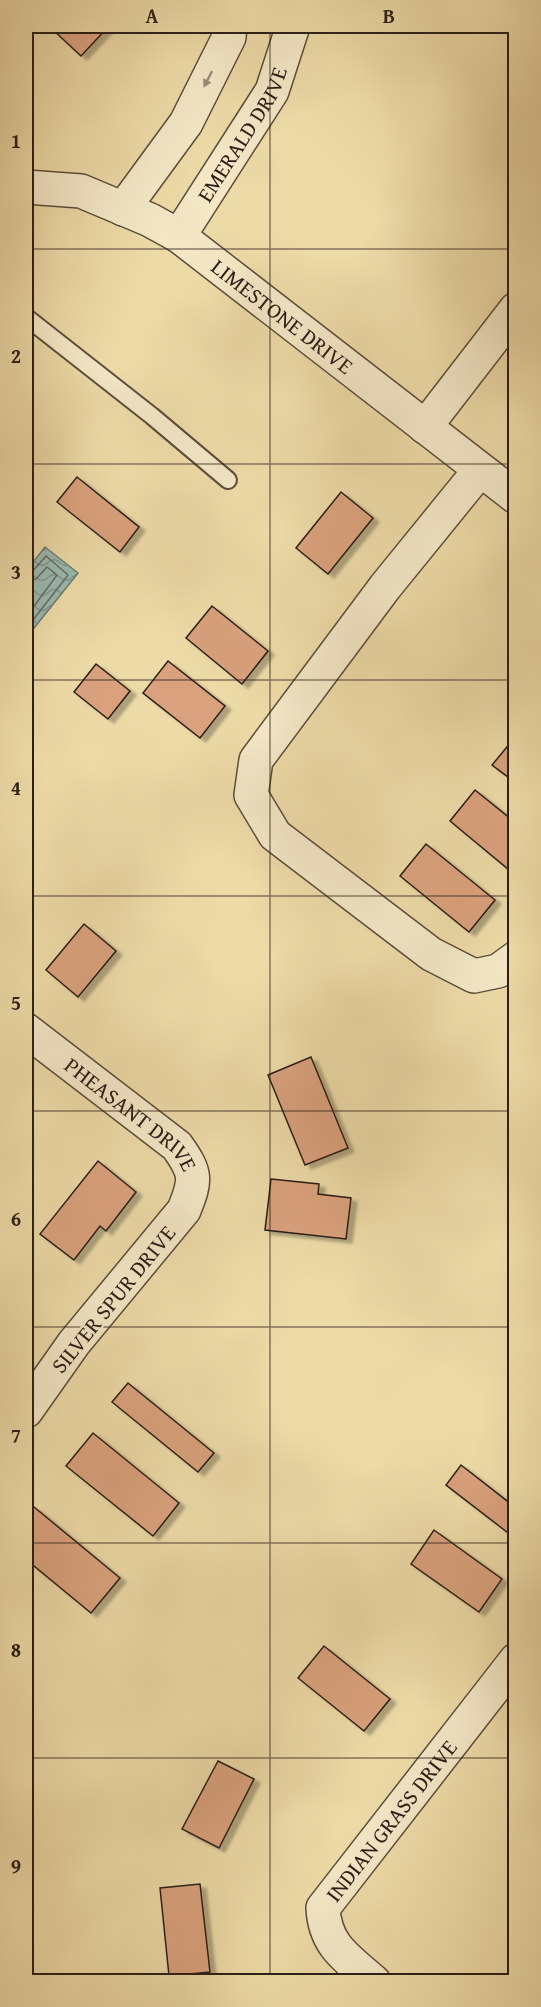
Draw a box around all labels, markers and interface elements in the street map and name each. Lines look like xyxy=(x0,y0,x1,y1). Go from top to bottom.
text: A xyxy=(146,1,159,30)
text: B xyxy=(383,1,395,30)
street label: EMERALD DRIVE xyxy=(189,63,295,208)
one-way arrow xyxy=(203,71,213,88)
text: 1 xyxy=(11,126,21,155)
street label: LIMESTONE DRIVE xyxy=(205,251,360,381)
text: 2 xyxy=(11,341,21,370)
text: 3 xyxy=(11,557,21,586)
text: 4 xyxy=(11,773,21,802)
text: 5 xyxy=(11,988,21,1017)
street label: PHEASANT DRIVE xyxy=(58,1049,205,1176)
text: 6 xyxy=(11,1204,21,1233)
street label: SILVER SPUR DRIVE xyxy=(43,1218,183,1380)
text: 7 xyxy=(11,1420,21,1449)
text: 8 xyxy=(11,1635,21,1664)
street label: INDIAN GRASS DRIVE xyxy=(318,1733,464,1908)
text: 9 xyxy=(11,1851,21,1880)

